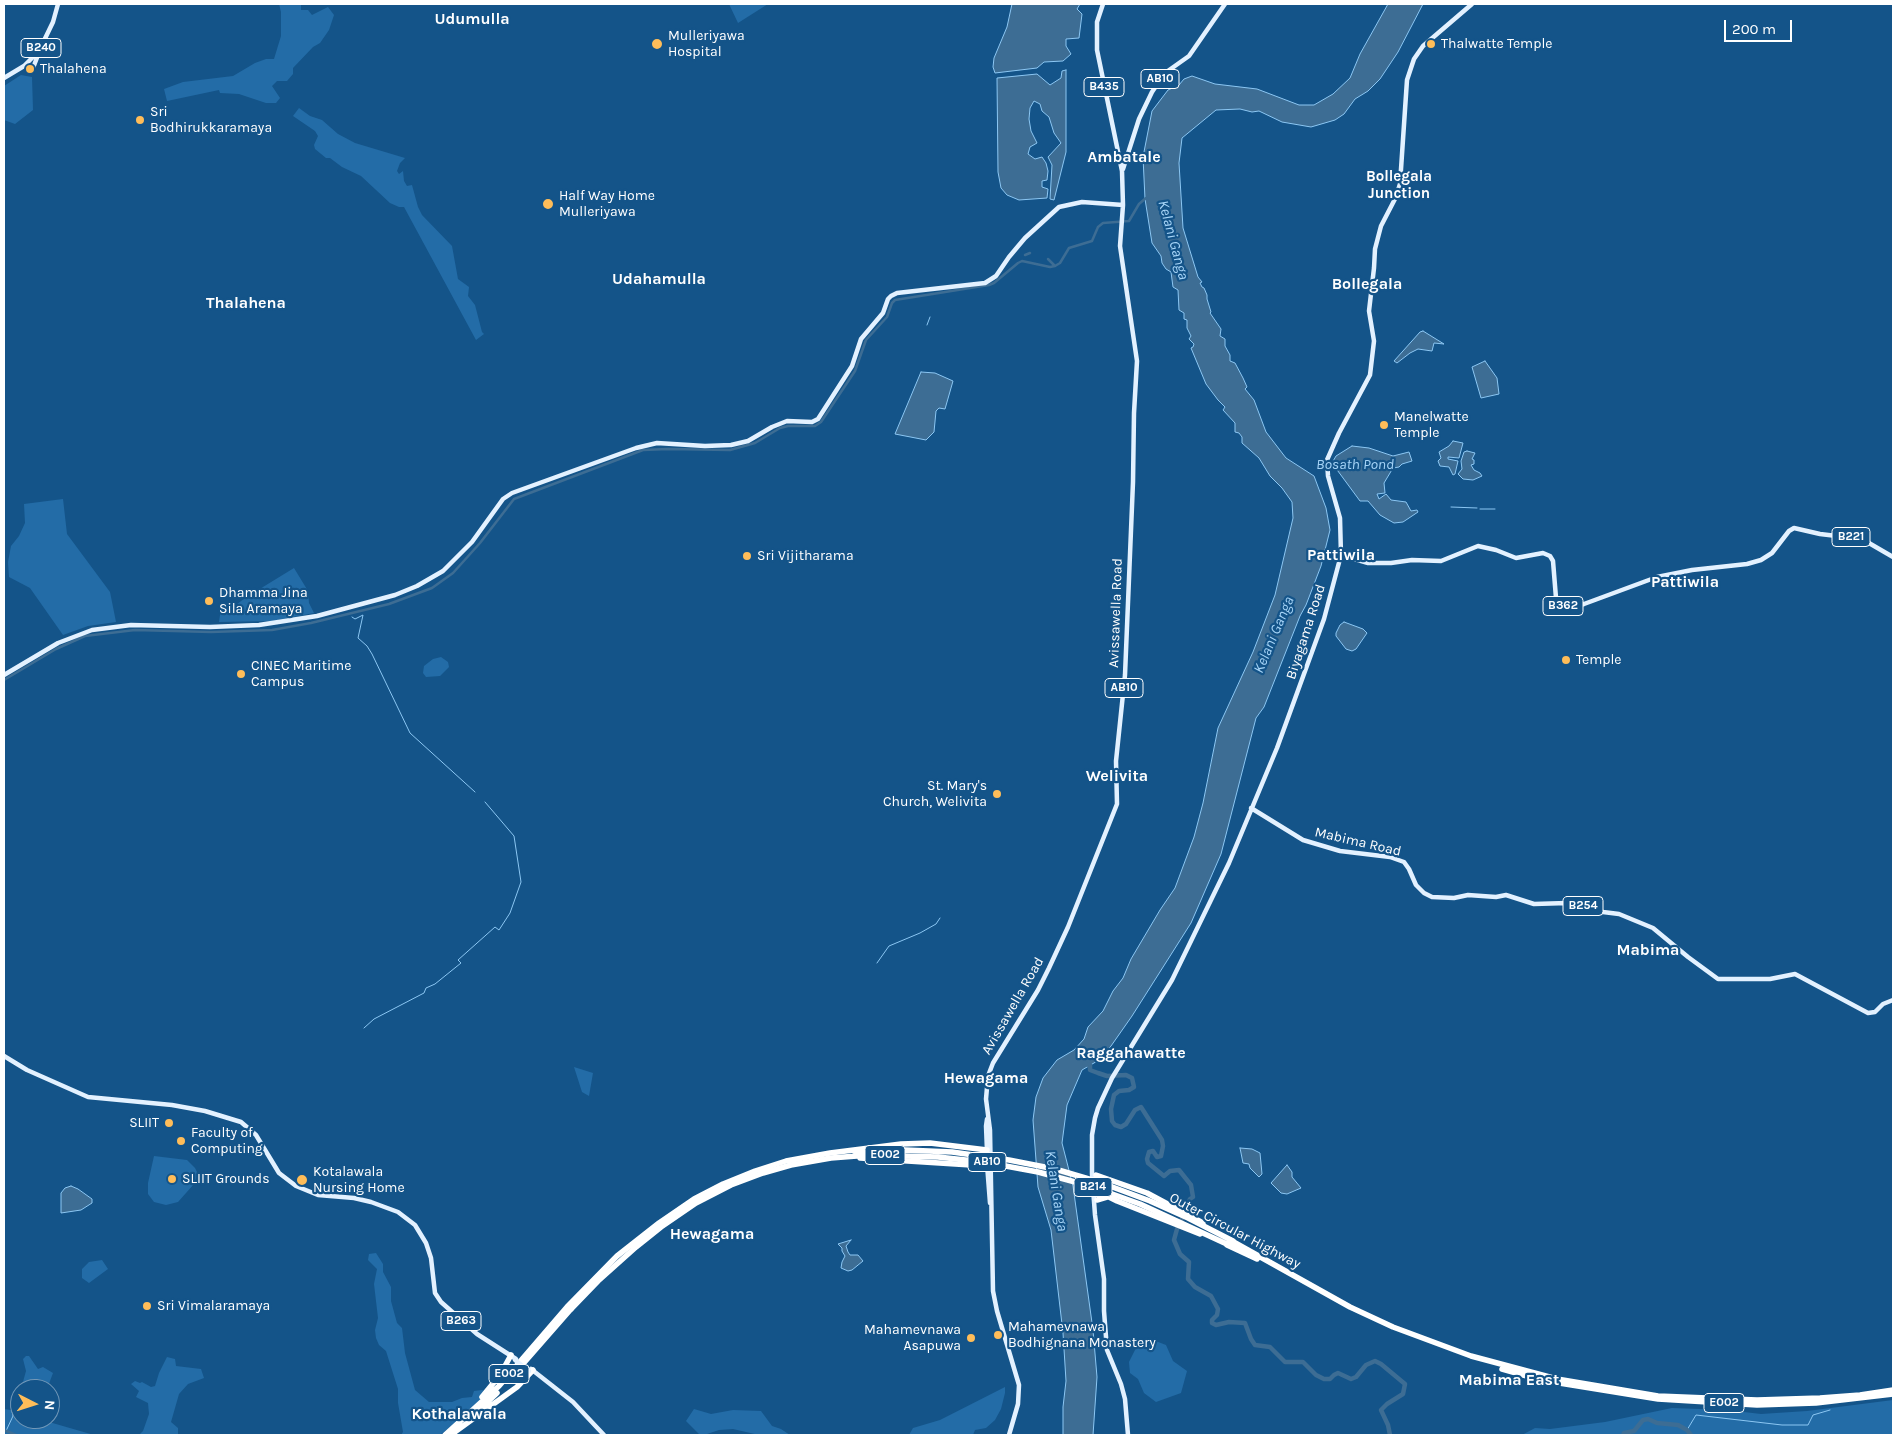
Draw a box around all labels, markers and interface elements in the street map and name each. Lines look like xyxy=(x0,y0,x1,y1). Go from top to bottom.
district label: Udumulla xyxy=(434,9,510,29)
scale bar xyxy=(1727,10,1794,42)
text: 200 m xyxy=(1732,20,1776,38)
place label: Mulleriyawa Hospital xyxy=(668,28,745,60)
place label: Thalwatte Temple xyxy=(1441,36,1553,52)
marker: Mulleriyawa Hospital xyxy=(650,37,664,51)
road number: B240 xyxy=(21,38,61,58)
marker: Thalwatte Temple xyxy=(1425,38,1437,50)
place label: Thalahena xyxy=(40,61,107,77)
marker: Thalahena xyxy=(24,63,36,75)
road number: AB10 xyxy=(1141,70,1179,88)
road number: B435 xyxy=(1084,77,1124,96)
place label: Sri Bodhirukkaramaya xyxy=(150,104,272,136)
marker: Sri Bodhirukkaramaya xyxy=(134,114,146,126)
district label: Ambatale xyxy=(1087,147,1161,167)
district label: Bollegala Junction xyxy=(1366,168,1432,203)
place label: Half Way Home Mulleriyawa xyxy=(559,188,655,220)
marker: Half Way Home Mulleriyawa xyxy=(541,197,555,211)
water label: Kelani Ganga xyxy=(1154,198,1192,282)
district label: Udahamulla xyxy=(612,269,706,289)
district label: Bollegala xyxy=(1332,274,1402,294)
district label: Thalahena xyxy=(206,293,286,313)
place label: Manelwatte Temple xyxy=(1394,409,1469,442)
marker: Manelwatte Temple xyxy=(1378,419,1390,431)
water label: Bosath Pond xyxy=(1316,456,1394,474)
road number: B221 xyxy=(1832,528,1870,546)
district label: Pattiwila xyxy=(1307,545,1375,565)
place label: Sri Vijitharama xyxy=(757,548,854,564)
marker: Sri Vijitharama xyxy=(741,550,753,562)
street label: Avissawella Road xyxy=(1106,558,1126,668)
district label: Pattiwila xyxy=(1651,572,1719,592)
street label: Biyagama Road xyxy=(1283,582,1329,682)
place label: Dhamma Jina Sila Aramaya xyxy=(219,585,308,618)
water label: Kelani Ganga xyxy=(1250,594,1298,676)
marker: Dhamma Jina Sila Aramaya xyxy=(203,595,215,607)
road number: B362 xyxy=(1543,596,1583,616)
place label: Temple xyxy=(1576,652,1622,668)
marker: Temple xyxy=(1560,654,1572,666)
place label: CINEC Maritime Campus xyxy=(251,658,351,690)
marker: CINEC Maritime Campus xyxy=(235,668,247,680)
road number: AB10 xyxy=(1105,678,1143,698)
district label: Welivita xyxy=(1086,766,1148,786)
place label: St. Mary's Church, Welivita xyxy=(883,778,987,810)
marker: St. Mary's Church, Welivita xyxy=(991,788,1003,800)
street label: Mabima Road xyxy=(1313,824,1403,860)
road number: B254 xyxy=(1563,896,1603,916)
district label: Mabima xyxy=(1617,940,1679,960)
street label: Avissawella Road xyxy=(978,954,1048,1058)
district label: Raggahawatte xyxy=(1076,1043,1186,1063)
district label: Hewagama xyxy=(944,1068,1028,1088)
place label: SLIIT xyxy=(129,1115,159,1131)
marker: SLIIT xyxy=(163,1117,175,1129)
place label: Faculty of Computing xyxy=(191,1125,263,1158)
marker: Faculty of Computing xyxy=(175,1135,187,1147)
road number: E002 xyxy=(865,1146,905,1164)
water label: Kelani Ganga xyxy=(1041,1149,1071,1233)
road number: AB10 xyxy=(968,1152,1006,1172)
place label: Kotalawala Nursing Home xyxy=(313,1164,405,1196)
place label: SLIIT Grounds xyxy=(182,1171,269,1187)
marker: SLIIT Grounds xyxy=(166,1173,178,1185)
marker: Kotalawala Nursing Home xyxy=(295,1173,309,1187)
road number: B214 xyxy=(1074,1178,1112,1196)
street label: Outer Circular Highway xyxy=(1167,1189,1303,1273)
district label: Hewagama xyxy=(670,1224,754,1244)
place label: Sri Vimalaramaya xyxy=(157,1298,270,1314)
marker: Sri Vimalaramaya xyxy=(141,1300,153,1312)
road number: B263 xyxy=(441,1312,481,1330)
place label: Mahamevnawa Bodhignana Monastery xyxy=(1008,1319,1156,1351)
place label: Mahamevnawa Asapuwa xyxy=(864,1322,961,1354)
marker: Mahamevnawa Bodhignana Monastery xyxy=(992,1329,1004,1341)
marker: Mahamevnawa Asapuwa xyxy=(965,1332,977,1344)
road number: E002 xyxy=(489,1365,529,1384)
district label: Mabima East xyxy=(1459,1370,1559,1390)
north arrow xyxy=(10,1379,60,1429)
road number: E002 xyxy=(1704,1394,1744,1412)
text: N xyxy=(41,1400,58,1411)
district label: Kothalawala xyxy=(411,1404,507,1424)

